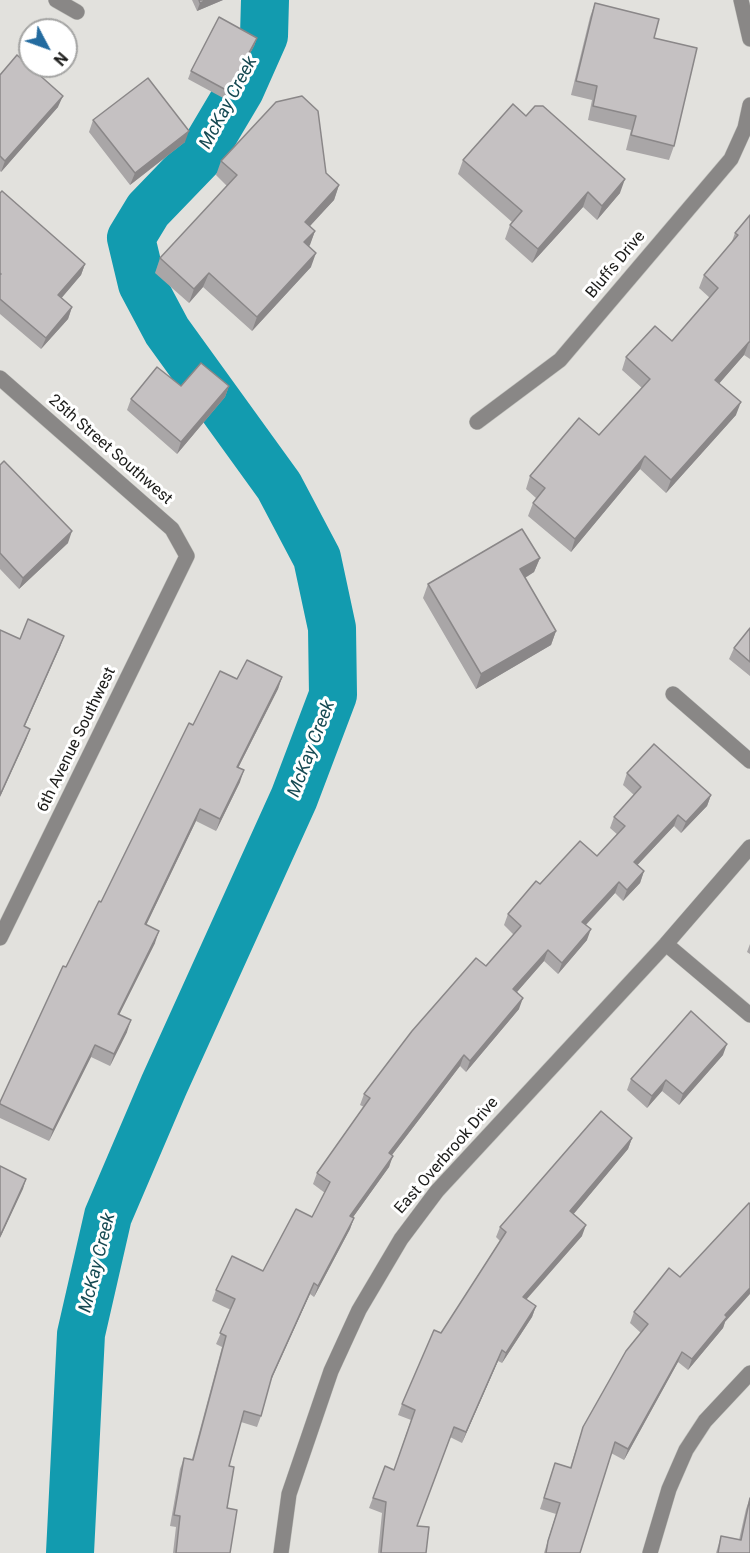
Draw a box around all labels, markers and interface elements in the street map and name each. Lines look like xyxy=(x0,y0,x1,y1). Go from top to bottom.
north arrow xyxy=(18,18,78,78)
text: N xyxy=(50,48,71,69)
water label: McKay Creek xyxy=(196,53,262,153)
street label: Bluffs Drive xyxy=(582,227,650,303)
street label: 25th Street Southwest xyxy=(44,391,176,509)
street label: 6th Avenue Southwest xyxy=(34,664,120,816)
water label: McKay Creek xyxy=(284,698,340,800)
street label: East Overbrook Drive xyxy=(391,1094,503,1218)
water label: McKay Creek xyxy=(75,1211,121,1315)

